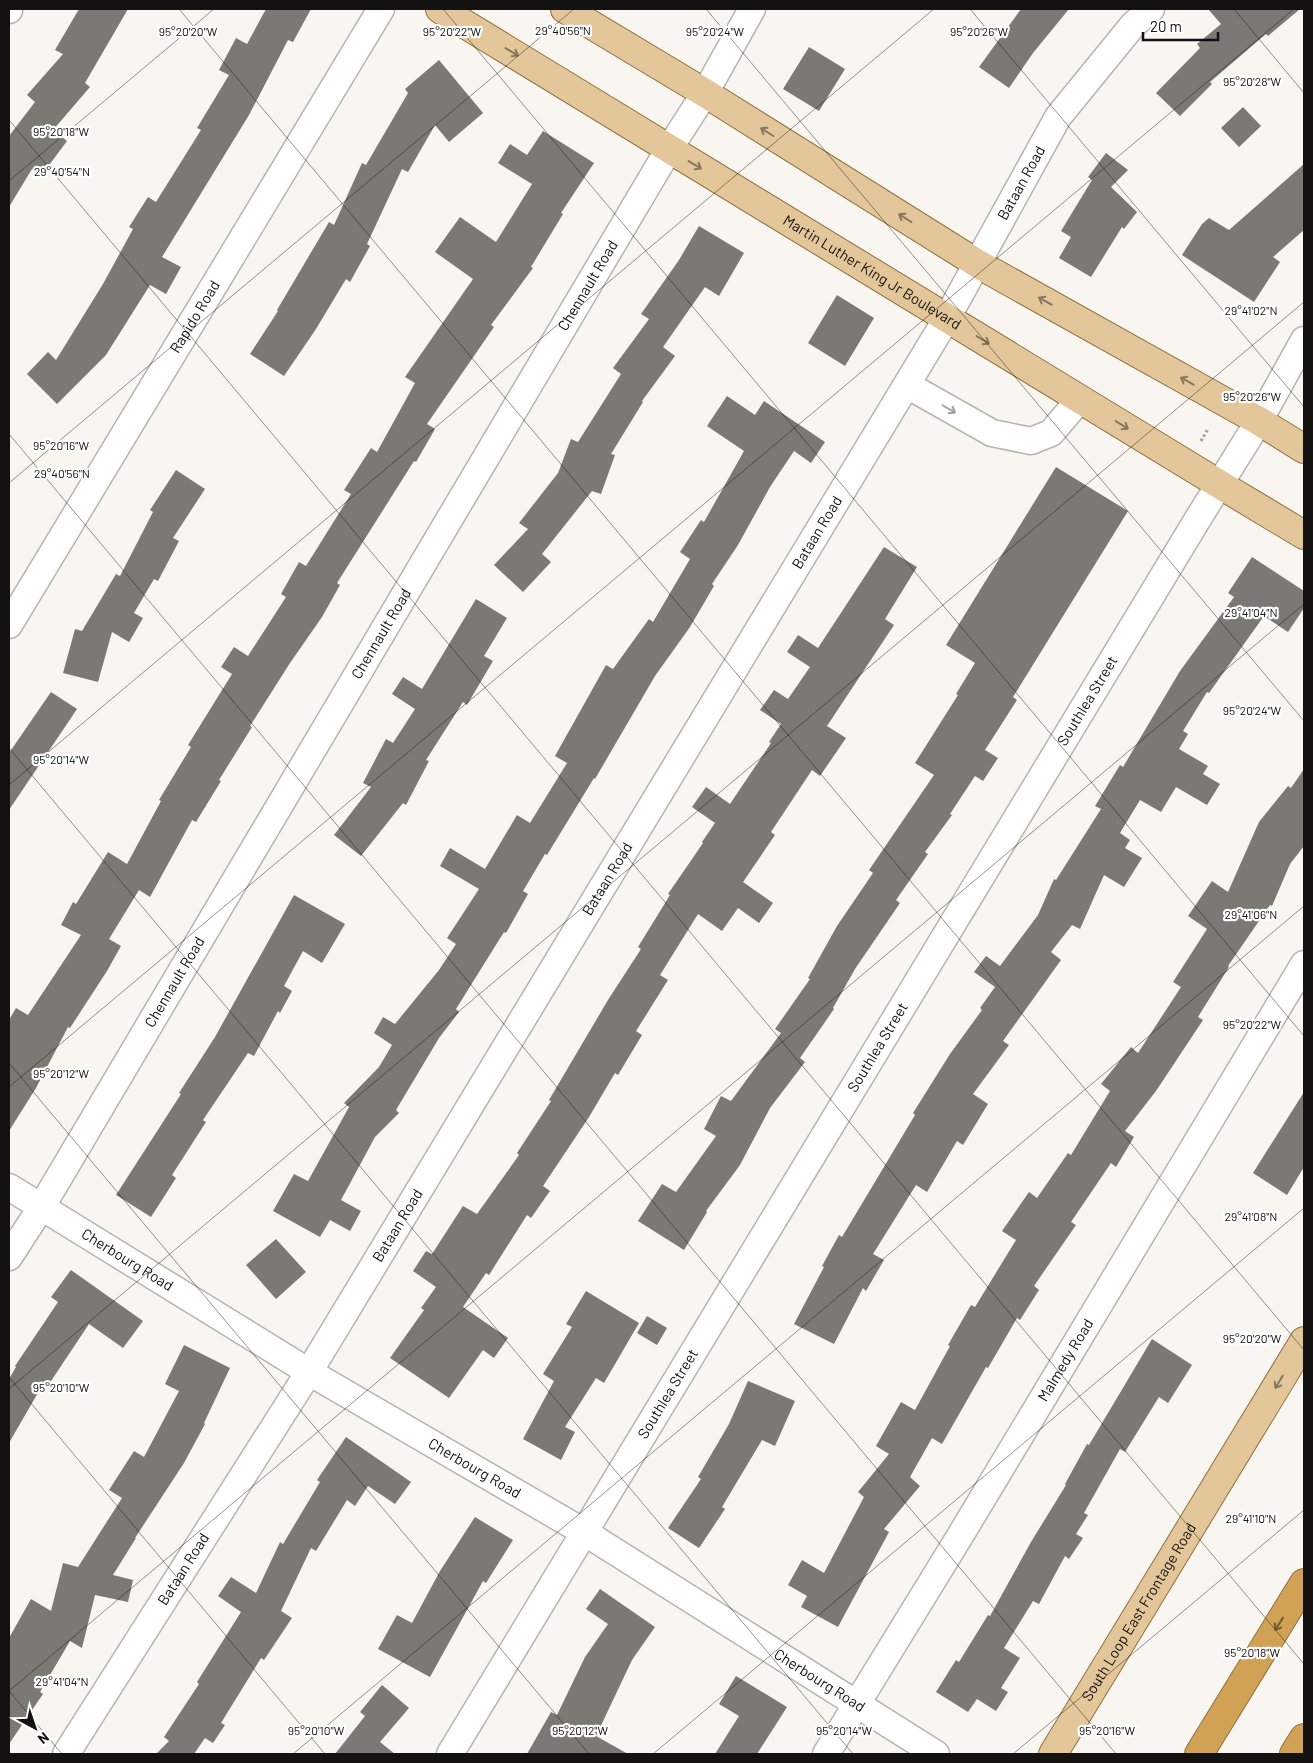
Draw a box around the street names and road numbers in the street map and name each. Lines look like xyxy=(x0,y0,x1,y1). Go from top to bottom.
street label: Bataan Road xyxy=(993,142,1048,223)
street label: Martin Luther King Jr Boulevard xyxy=(780,210,965,333)
street label: Chennault Road xyxy=(553,236,621,334)
street label: Rapido Road xyxy=(165,277,223,356)
street label: Bataan Road xyxy=(787,492,845,572)
street label: Chennault Road xyxy=(347,585,414,682)
street label: Southlea Street xyxy=(1053,652,1121,749)
street label: Bataan Road xyxy=(578,839,635,918)
street label: Chennault Road xyxy=(140,933,208,1030)
street label: Southlea Street xyxy=(843,999,911,1095)
street label: Bataan Road xyxy=(368,1185,426,1265)
street label: Cherbourg Road xyxy=(79,1224,177,1294)
street label: Malmedy Road xyxy=(1033,1315,1097,1404)
street label: Southlea Street xyxy=(633,1345,701,1441)
street label: Cherbourg Road xyxy=(425,1433,525,1501)
street label: South Loop East Frontage Road xyxy=(1077,1519,1199,1704)
street label: Bataan Road xyxy=(153,1529,212,1608)
street label: Cherbourg Road xyxy=(771,1644,869,1715)

